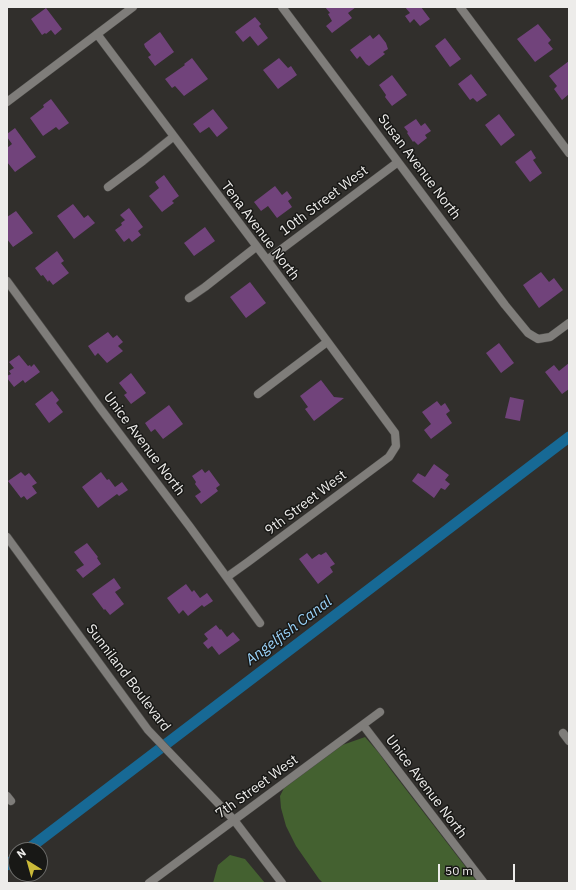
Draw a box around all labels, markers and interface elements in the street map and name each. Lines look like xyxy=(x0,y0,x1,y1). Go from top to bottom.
street label: Susan Avenue North xyxy=(374,111,464,223)
street label: 10th Street West xyxy=(277,162,371,240)
street label: Tena Avenue North xyxy=(217,178,303,284)
street label: Unice Avenue North xyxy=(100,389,188,499)
street label: 9th Street West xyxy=(262,467,350,539)
water label: Angelfish Canal xyxy=(242,593,336,669)
street label: Sunniland Boulevard xyxy=(82,621,174,735)
street label: Unice Avenue North xyxy=(382,732,470,842)
street label: 7th Street West xyxy=(212,751,302,823)
north arrow xyxy=(8,842,48,882)
text: N xyxy=(14,845,29,861)
scale bar xyxy=(440,856,517,882)
text: 50 m xyxy=(445,863,473,878)

